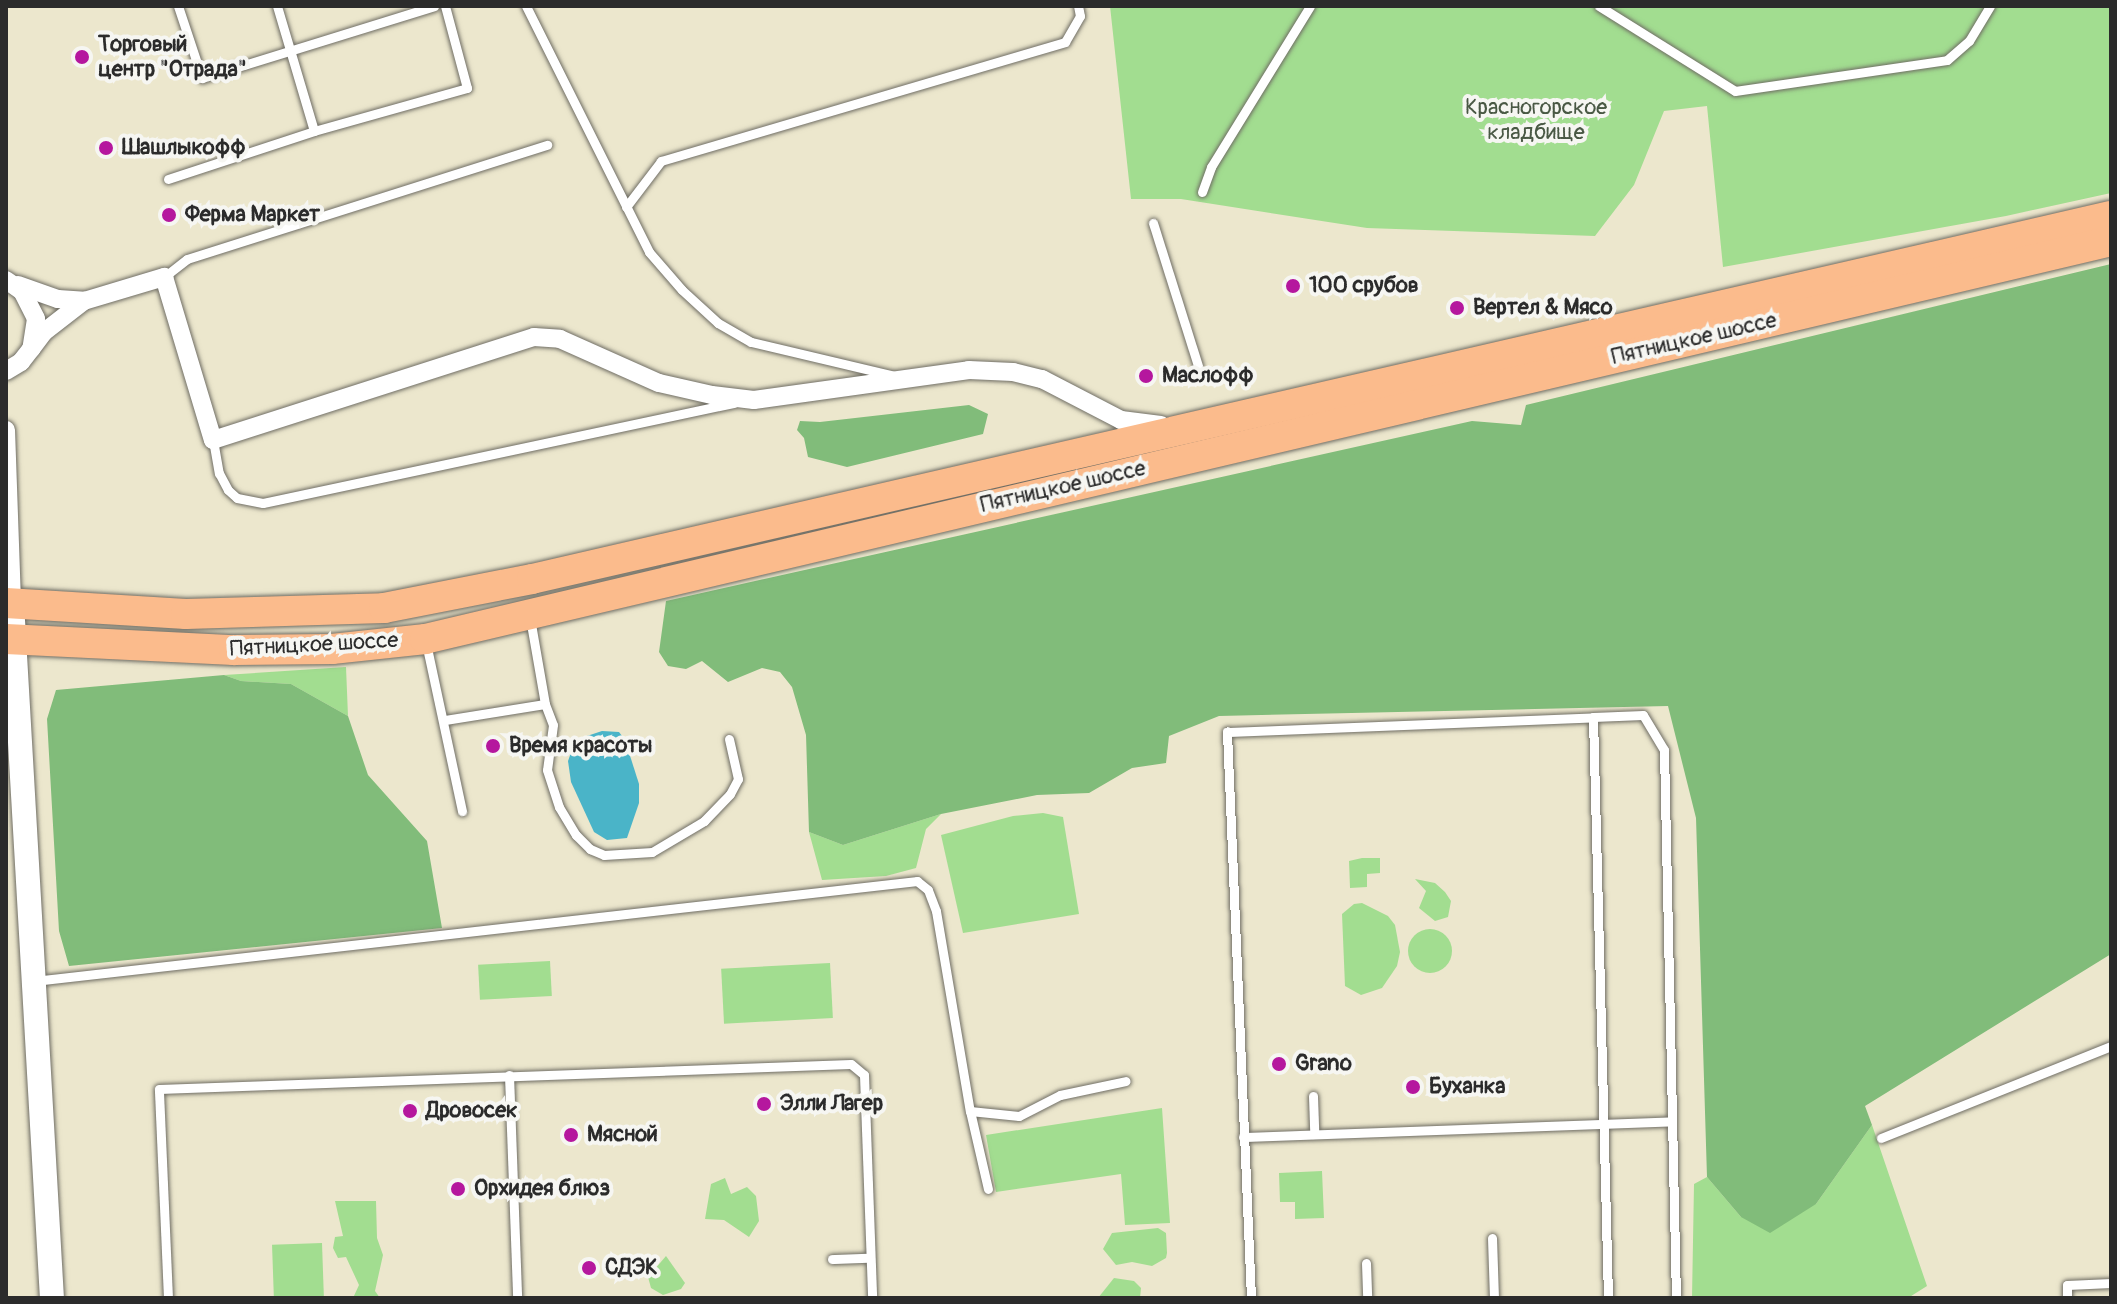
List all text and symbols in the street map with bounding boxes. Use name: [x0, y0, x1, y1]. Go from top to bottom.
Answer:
place label: Торговый центр "Отрада": [98, 31, 247, 82]
marker: Торговый центр "Отрада": [73, 48, 91, 66]
park label: Красногорское кладбище: [1465, 94, 1607, 146]
place label: Шашлыкофф: [122, 135, 246, 161]
marker: Шашлыкофф: [97, 139, 115, 157]
place label: Ферма Маркет: [185, 202, 320, 228]
marker: Ферма Маркет: [160, 206, 178, 224]
place label: 100 срубов: [1309, 273, 1419, 299]
marker: 100 срубов: [1284, 277, 1302, 295]
place label: Вертел & Мясо: [1473, 295, 1613, 321]
marker: Вертел & Мясо: [1448, 299, 1466, 317]
street label: Пятницкое шоссе: [1609, 307, 1779, 371]
place label: Маслофф: [1162, 363, 1254, 389]
marker: Маслофф: [1137, 367, 1155, 385]
street label: Пятницкое шоссе: [978, 455, 1148, 519]
street label: Пятницкое шоссе: [229, 627, 399, 663]
place label: Время красоты: [509, 733, 652, 759]
marker: Время красоты: [484, 737, 502, 755]
place label: Grano: [1295, 1051, 1352, 1077]
marker: Grano: [1270, 1055, 1288, 1073]
place label: Буханка: [1429, 1074, 1505, 1100]
marker: Буханка: [1404, 1078, 1422, 1096]
place label: Элли Лагер: [780, 1091, 883, 1117]
marker: Элли Лагер: [755, 1095, 773, 1113]
place label: Дровосек: [426, 1098, 517, 1124]
marker: Дровосек: [401, 1102, 419, 1120]
place label: Мясной: [587, 1122, 658, 1148]
marker: Мясной: [562, 1126, 580, 1144]
place label: Орхидея блюз: [474, 1176, 610, 1202]
marker: Орхидея блюз: [449, 1180, 467, 1198]
place label: СДЭК: [605, 1255, 658, 1281]
marker: СДЭК: [580, 1259, 598, 1277]

